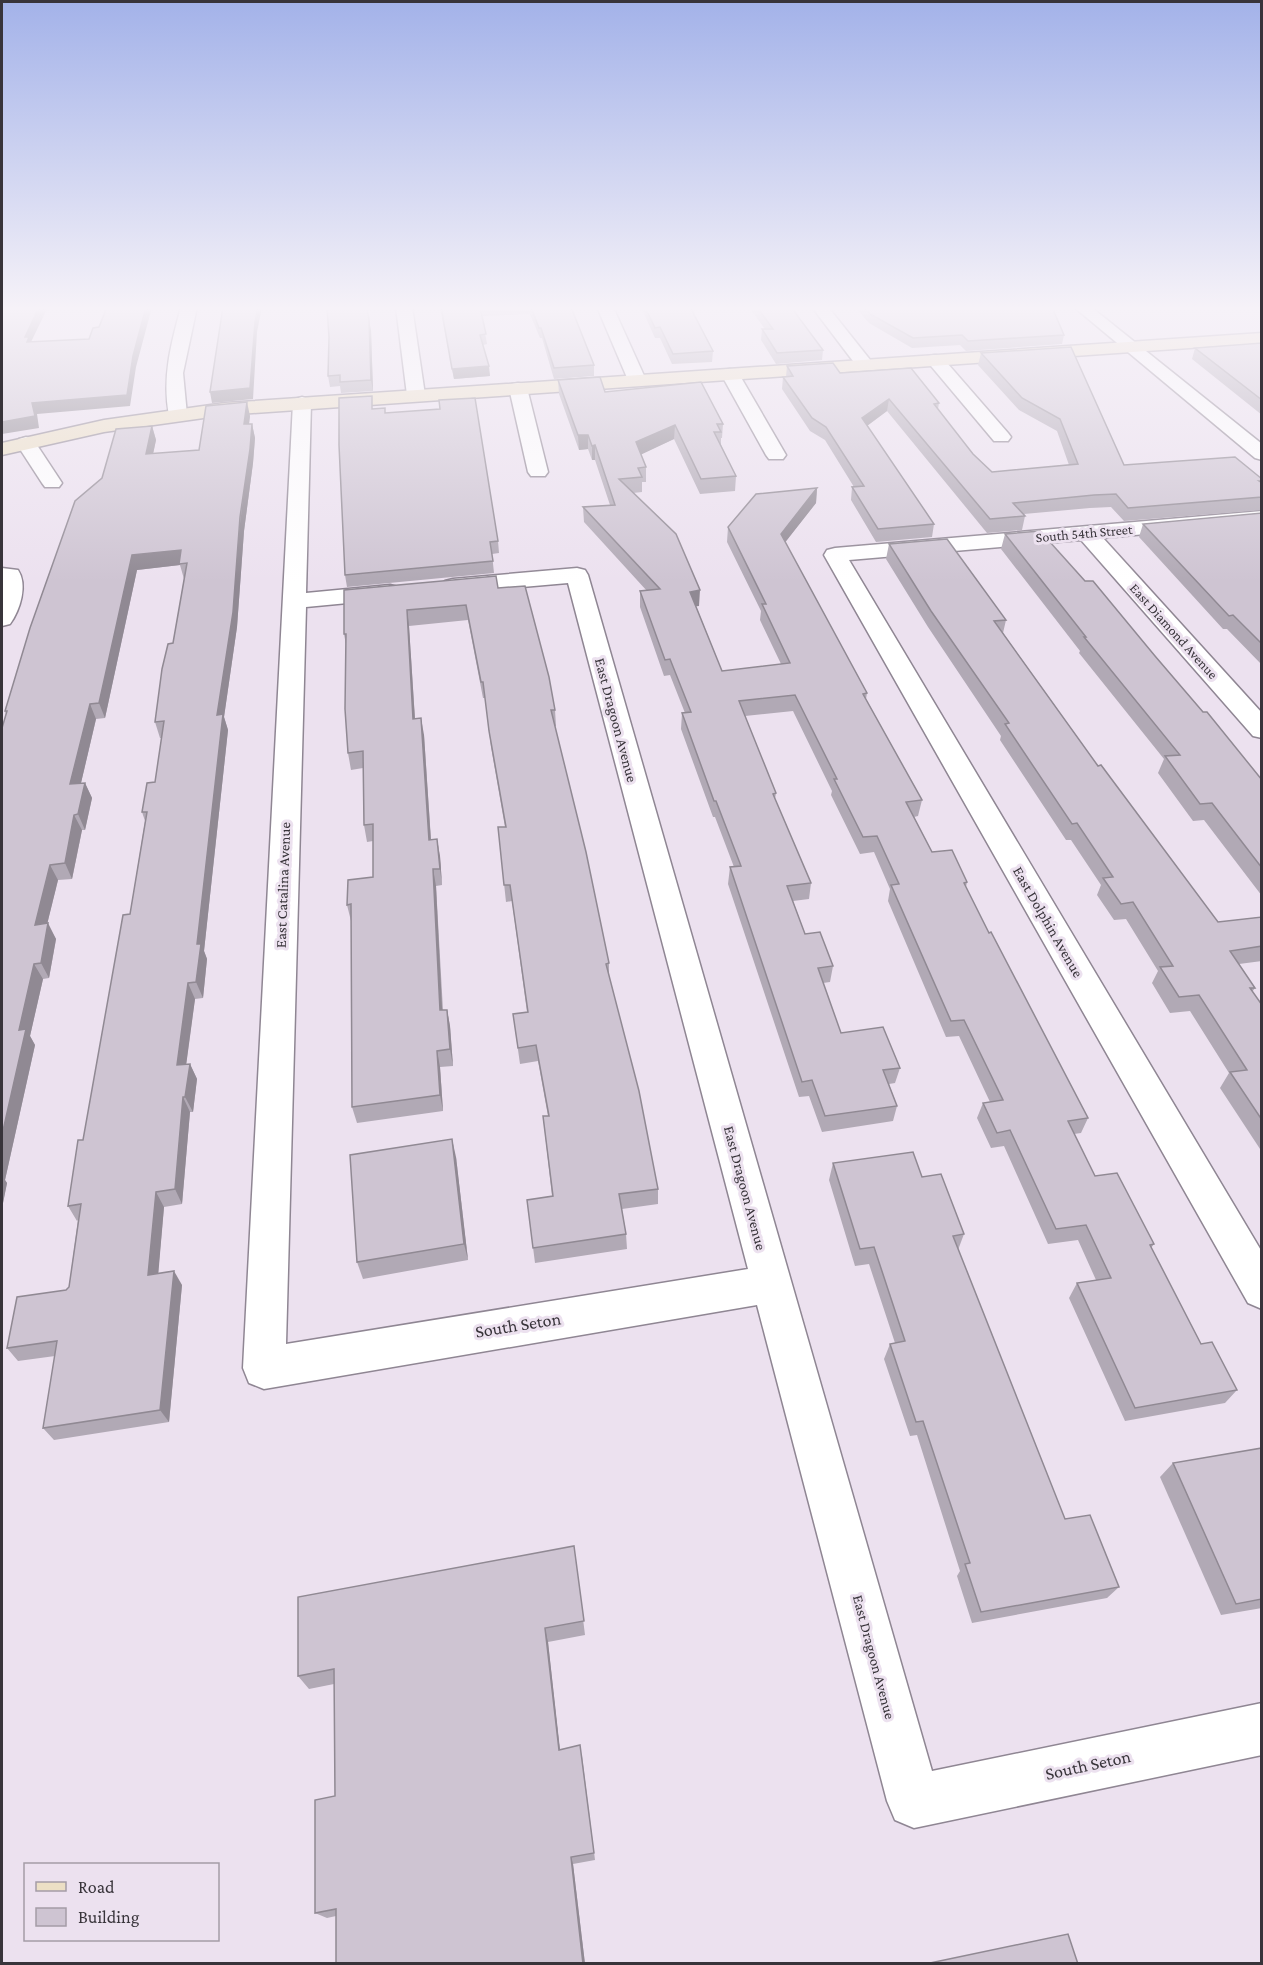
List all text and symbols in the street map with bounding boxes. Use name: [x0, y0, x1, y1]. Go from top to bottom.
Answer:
street label: South 54th Street: [1035, 521, 1133, 545]
street label: East Diamond Avenue: [1127, 580, 1221, 682]
street label: East Dragoon Avenue: [591, 656, 640, 784]
street label: East Catalina Avenue: [273, 821, 293, 948]
street label: East Dolphin Avenue: [1009, 864, 1086, 981]
street label: East Dragoon Avenue: [720, 1124, 769, 1252]
street label: South Seton: [474, 1308, 563, 1342]
street label: East Dragoon Avenue: [849, 1593, 898, 1721]
street label: South Seton: [1044, 1746, 1133, 1784]
legend: [24, 1863, 219, 1941]
text: Road: [78, 1877, 115, 1897]
text: Building: [78, 1907, 140, 1927]

